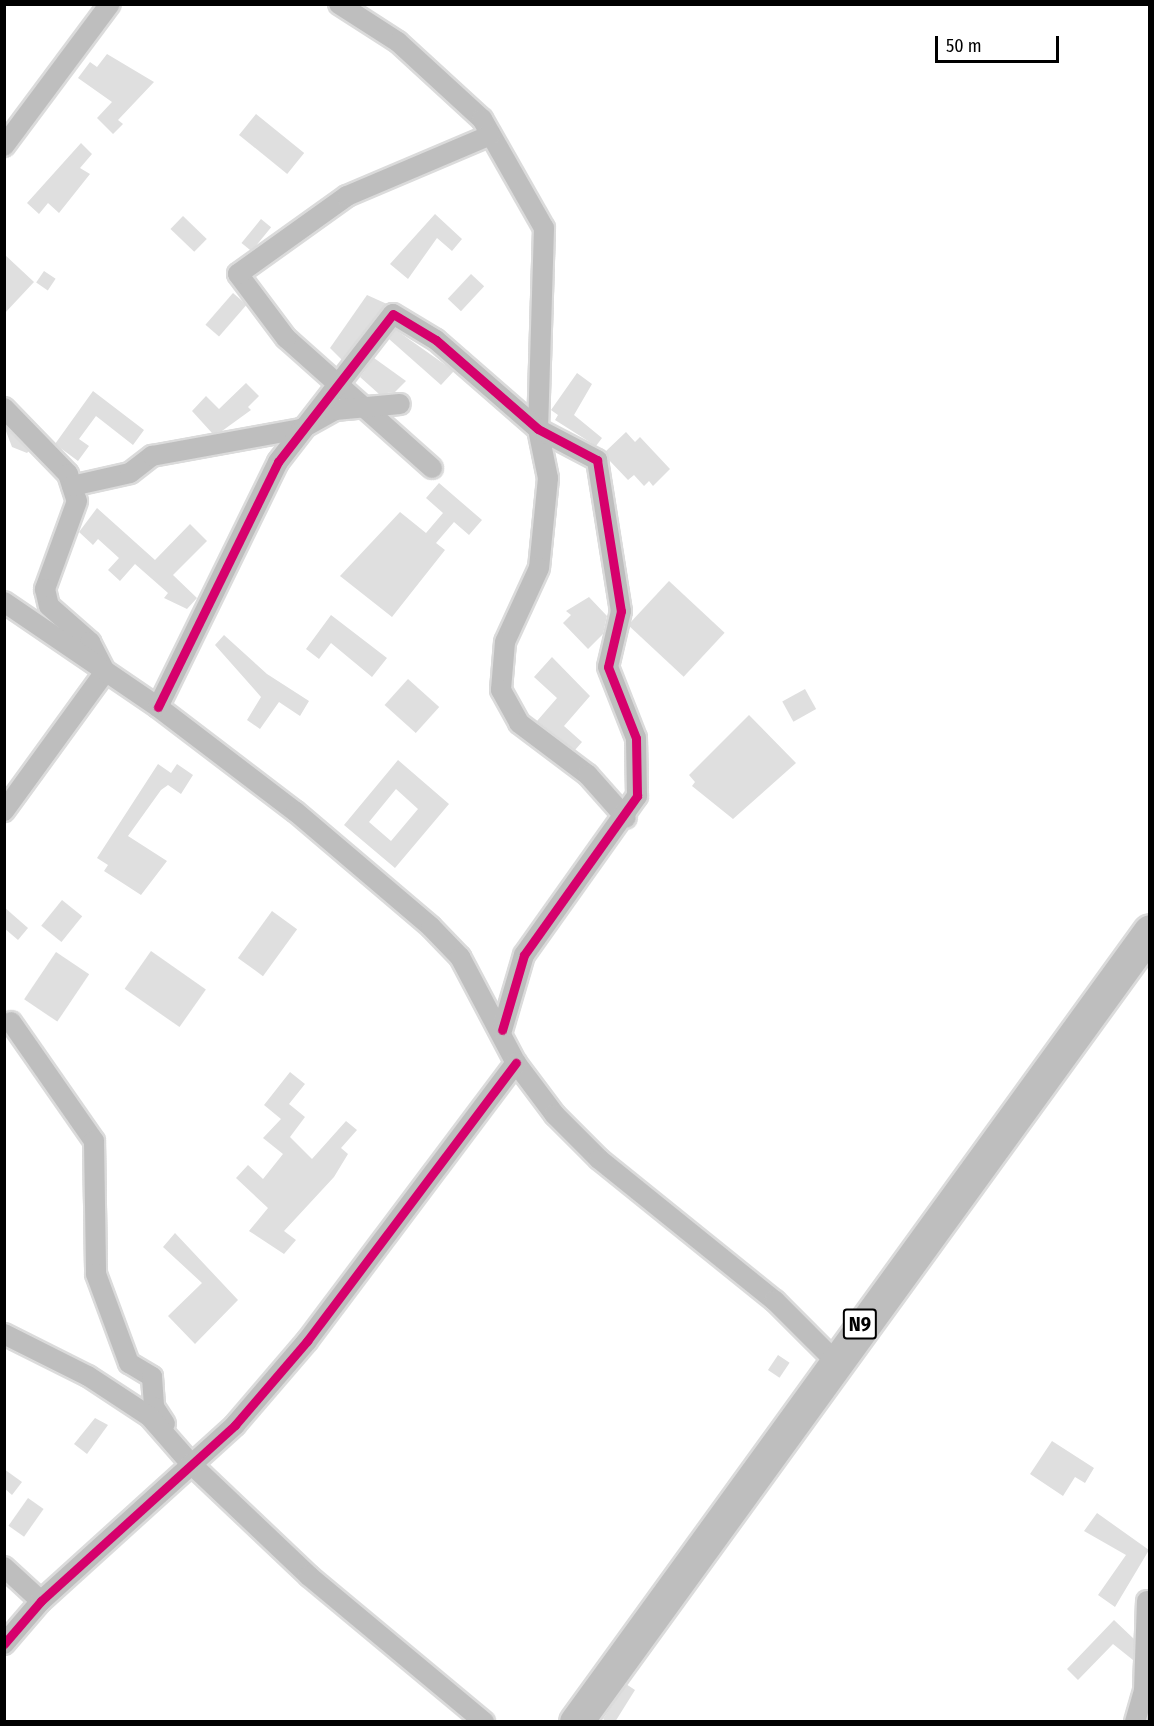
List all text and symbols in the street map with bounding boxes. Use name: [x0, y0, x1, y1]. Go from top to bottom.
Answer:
scale bar: [938, 24, 1062, 62]
text: 50 m: [946, 35, 982, 57]
road number: N9: [842, 1307, 878, 1341]

